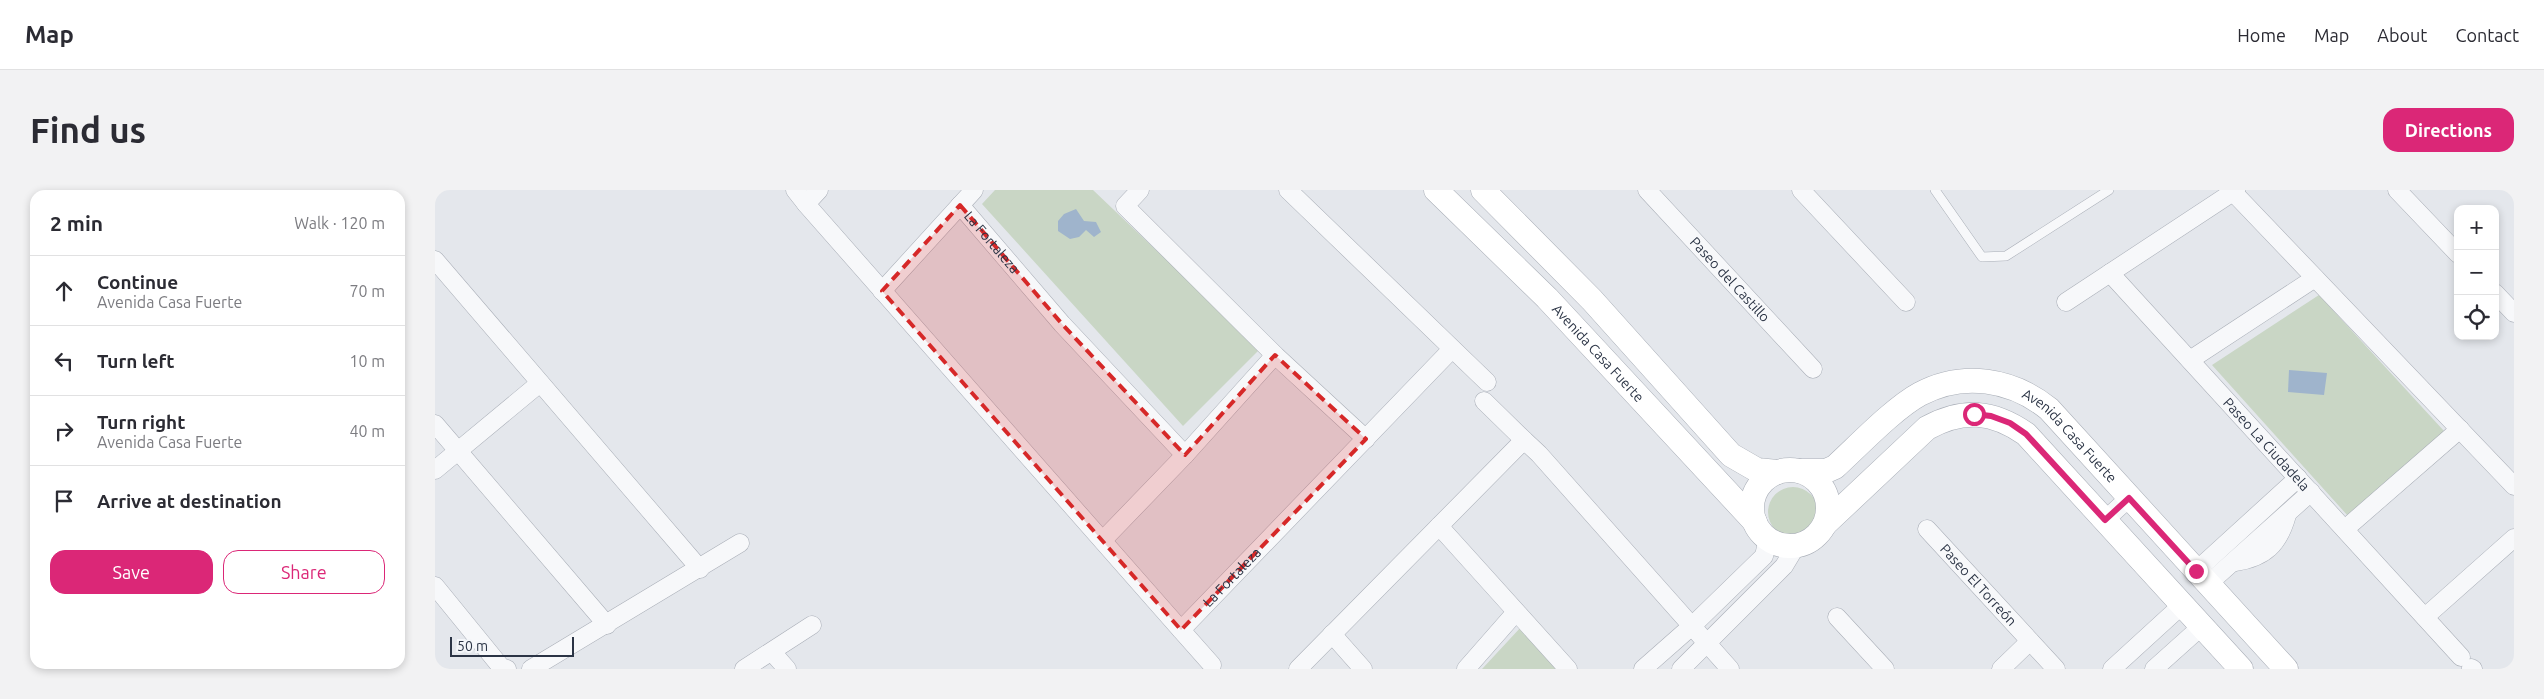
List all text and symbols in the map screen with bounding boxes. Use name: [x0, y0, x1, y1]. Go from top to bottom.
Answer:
text: Map: [25, 21, 74, 48]
text: Home: [2237, 25, 2286, 45]
text: Map: [2314, 25, 2349, 45]
text: About: [2377, 25, 2427, 45]
text: Contact: [2455, 25, 2519, 45]
button: Directions: [2383, 108, 2514, 152]
text: Find us: [30, 110, 146, 150]
map controls: [2454, 205, 2499, 340]
button: +: [2454, 205, 2499, 250]
street label: La Fortaleza: [961, 208, 1023, 276]
text: 2 min: [50, 211, 103, 235]
text: Walk · 120 m: [294, 214, 385, 232]
street label: Paseo del Castillo: [1687, 234, 1773, 325]
button: −: [2454, 250, 2499, 295]
text: Continue: [97, 271, 178, 293]
icon: ahead: [50, 277, 78, 305]
text: 70 m: [349, 282, 385, 300]
text: Avenida Casa Fuerte: [97, 293, 242, 311]
button: locate: [2454, 295, 2499, 340]
street label: Avenida Casa Fuerte: [1549, 301, 1647, 405]
icon: left: [50, 347, 78, 375]
text: Turn left: [97, 350, 175, 372]
text: 10 m: [349, 352, 385, 370]
street label: Avenida Casa Fuerte: [2020, 385, 2120, 486]
street label: Paseo La Ciudadela: [2220, 394, 2313, 494]
route start: [1963, 403, 1986, 426]
text: Turn right: [97, 411, 185, 433]
icon: right: [50, 417, 78, 445]
text: 40 m: [349, 422, 385, 440]
text: Avenida Casa Fuerte: [97, 433, 242, 451]
icon: arrive: [50, 487, 78, 515]
text: Arrive at destination: [97, 490, 282, 512]
street label: Paseo El Torreón: [1937, 541, 2020, 629]
street label: La Fortaleza: [1200, 544, 1264, 610]
button: Save: [50, 550, 213, 594]
button: Share: [223, 550, 385, 594]
route end: [2185, 560, 2208, 583]
scale bar: [450, 634, 574, 657]
text: 50 m: [457, 638, 488, 654]

